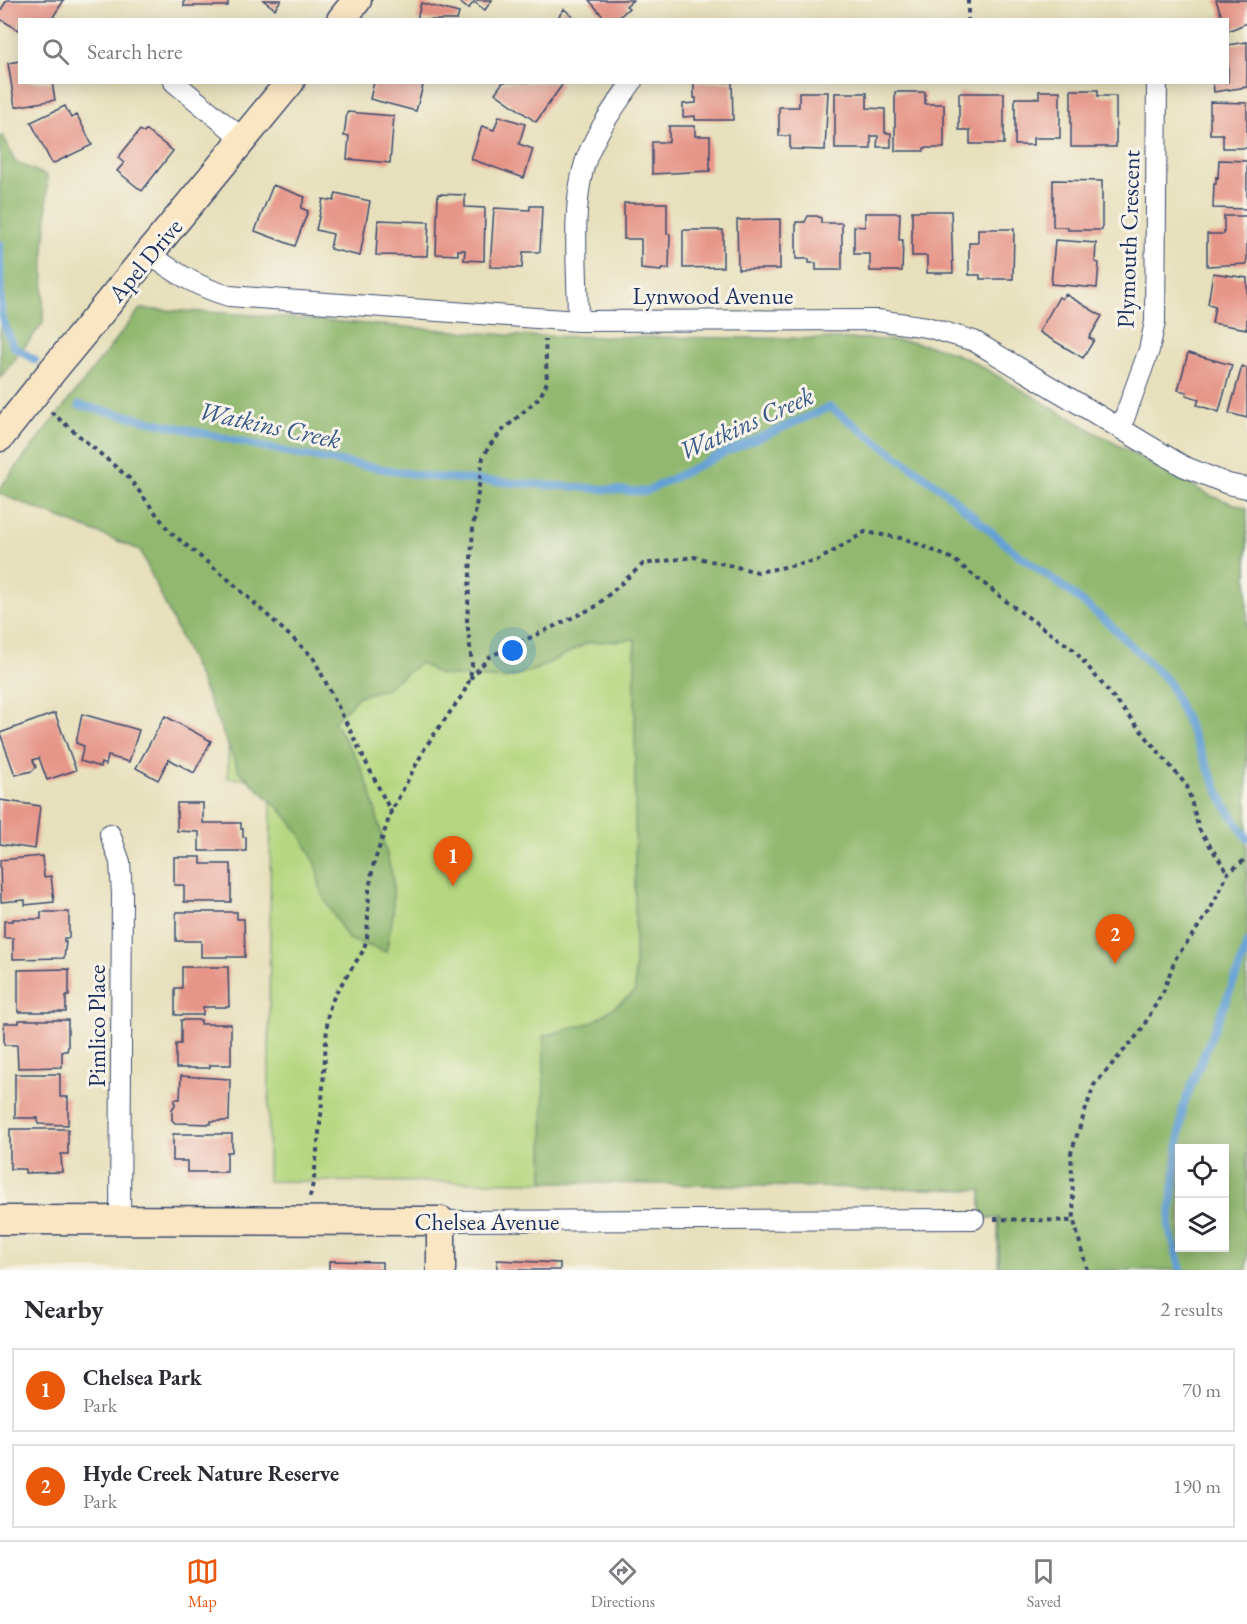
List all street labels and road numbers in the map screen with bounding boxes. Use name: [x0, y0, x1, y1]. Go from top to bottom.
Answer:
street label: Plymouth Crescent: [1109, 149, 1147, 329]
street label: Apel Drive: [100, 212, 189, 309]
street label: Lynwood Avenue: [633, 280, 793, 311]
street label: Pimlico Place: [81, 965, 112, 1087]
street label: Chelsea Avenue: [415, 1206, 559, 1237]

